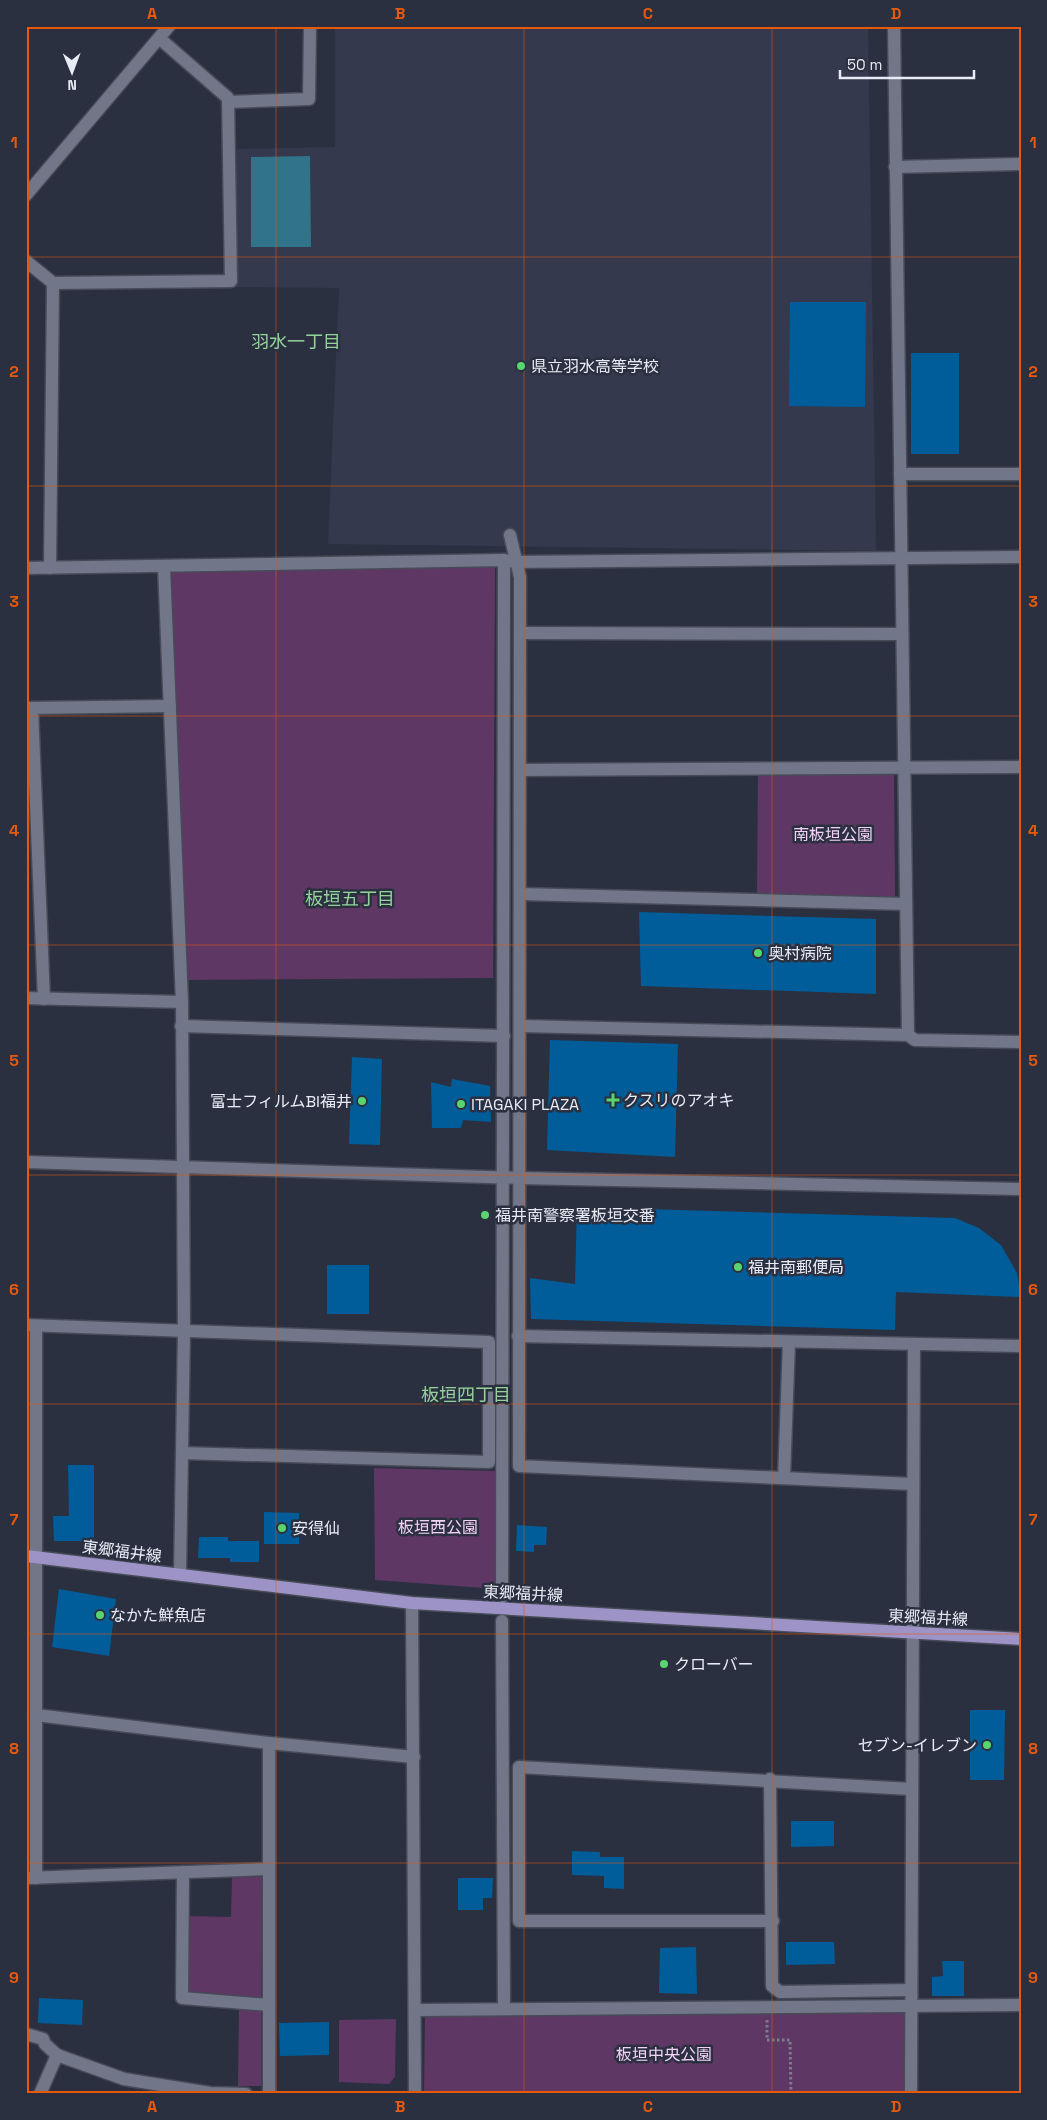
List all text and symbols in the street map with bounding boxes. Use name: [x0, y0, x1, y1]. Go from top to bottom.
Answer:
text: A: [147, 3, 157, 24]
text: B: [395, 3, 405, 24]
text: C: [643, 3, 653, 24]
text: D: [891, 3, 901, 24]
north arrow: [48, 48, 98, 98]
scale bar: [840, 48, 973, 80]
text: 50 m: [847, 55, 882, 74]
text: N: [67, 76, 77, 94]
text: 1: [10, 132, 18, 153]
text: 1: [1029, 132, 1037, 153]
district label: 羽水一丁目: [251, 330, 341, 353]
place label: 県立羽水高等学校: [531, 356, 659, 377]
marker: 県立羽水高等学校: [515, 360, 527, 372]
text: 2: [9, 361, 19, 382]
text: 2: [1028, 361, 1038, 382]
text: 3: [9, 591, 19, 612]
text: 3: [1028, 591, 1038, 612]
text: 4: [9, 820, 19, 841]
text: 4: [1028, 820, 1038, 841]
park label: 南板垣公園: [793, 824, 873, 845]
district label: 板垣五丁目: [305, 887, 395, 910]
place label: 奥村病院: [768, 943, 832, 964]
marker: 奥村病院: [752, 947, 764, 959]
text: 5: [9, 1050, 19, 1071]
text: 5: [1028, 1050, 1038, 1071]
place label: クスリのアオキ: [623, 1090, 735, 1111]
place label: 富士フィルムBI福井: [210, 1091, 352, 1112]
place label: ITAGAKI PLAZA: [471, 1094, 579, 1115]
marker: クスリのアオキ: [607, 1094, 619, 1106]
marker: 富士フィルムBI福井: [356, 1095, 368, 1107]
marker: ITAGAKI PLAZA: [455, 1098, 467, 1110]
place label: 福井南警察署板垣交番: [495, 1205, 655, 1226]
marker: 福井南警察署板垣交番: [479, 1209, 491, 1221]
place label: 福井南郵便局: [748, 1257, 844, 1278]
marker: 福井南郵便局: [732, 1261, 744, 1273]
text: 6: [9, 1279, 19, 1300]
text: 6: [1028, 1279, 1038, 1300]
district label: 板垣四丁目: [421, 1383, 511, 1406]
text: 7: [10, 1509, 19, 1530]
text: 7: [1029, 1509, 1038, 1530]
park label: 板垣西公園: [398, 1517, 478, 1538]
place label: 安得仙: [292, 1518, 340, 1539]
marker: 安得仙: [276, 1522, 288, 1534]
street label: 東郷福井線: [81, 1536, 163, 1567]
street label: 東郷福井線: [482, 1581, 563, 1606]
place label: なかた鮮魚店: [110, 1605, 206, 1626]
street label: 東郷福井線: [887, 1605, 968, 1630]
marker: なかた鮮魚店: [94, 1609, 106, 1621]
place label: クローバー: [674, 1654, 754, 1675]
marker: クローバー: [658, 1658, 670, 1670]
place label: セブン-イレブン: [858, 1735, 977, 1756]
text: 8: [9, 1738, 19, 1759]
text: 8: [1028, 1738, 1038, 1759]
marker: セブン-イレブン: [981, 1739, 993, 1751]
text: 9: [9, 1967, 19, 1988]
text: 9: [1028, 1967, 1038, 1988]
park label: 板垣中央公園: [616, 2044, 712, 2065]
text: A: [147, 2096, 157, 2117]
text: B: [395, 2096, 405, 2117]
text: C: [643, 2096, 653, 2117]
text: D: [891, 2096, 901, 2117]

